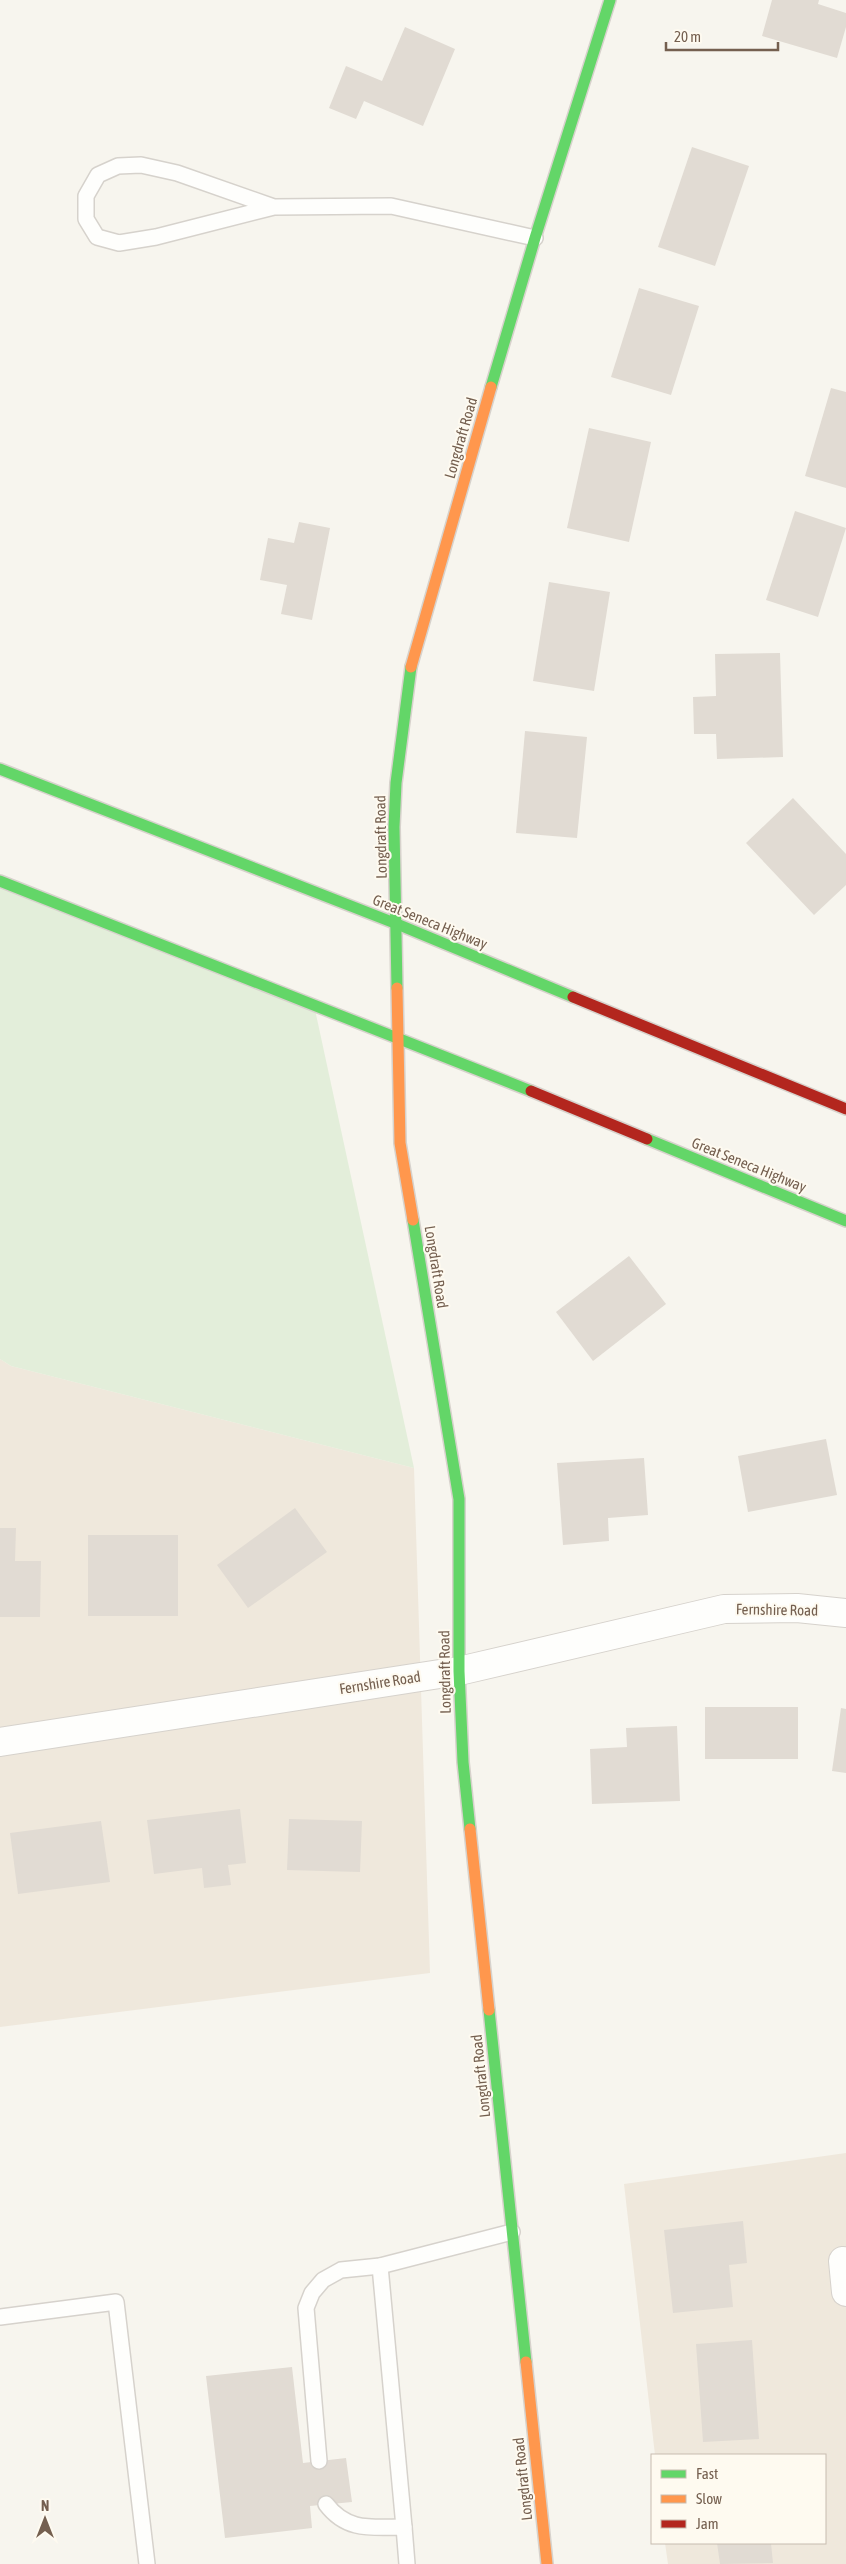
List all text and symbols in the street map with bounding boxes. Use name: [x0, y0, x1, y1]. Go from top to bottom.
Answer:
scale bar: [666, 20, 778, 52]
text: 20 m: [674, 28, 701, 45]
street label: Longdraft Road: [441, 395, 480, 480]
street label: Longdraft Road: [371, 795, 390, 879]
street label: Great Seneca Highway: [370, 891, 490, 952]
street label: Great Seneca Highway: [689, 1134, 809, 1195]
street label: Longdraft Road: [422, 1224, 451, 1310]
street label: Fernshire Road: [736, 1600, 818, 1619]
street label: Longdraft Road: [435, 1630, 454, 1714]
street label: Fernshire Road: [338, 1668, 422, 1697]
street label: Longdraft Road: [468, 2034, 493, 2119]
street label: Longdraft Road: [510, 2437, 535, 2522]
legend: [651, 2454, 826, 2544]
text: Fast: [696, 2465, 718, 2482]
text: Slow: [696, 2490, 722, 2507]
north arrow: [20, 2494, 70, 2544]
text: N: [41, 2498, 49, 2514]
text: Jam: [696, 2515, 719, 2532]

